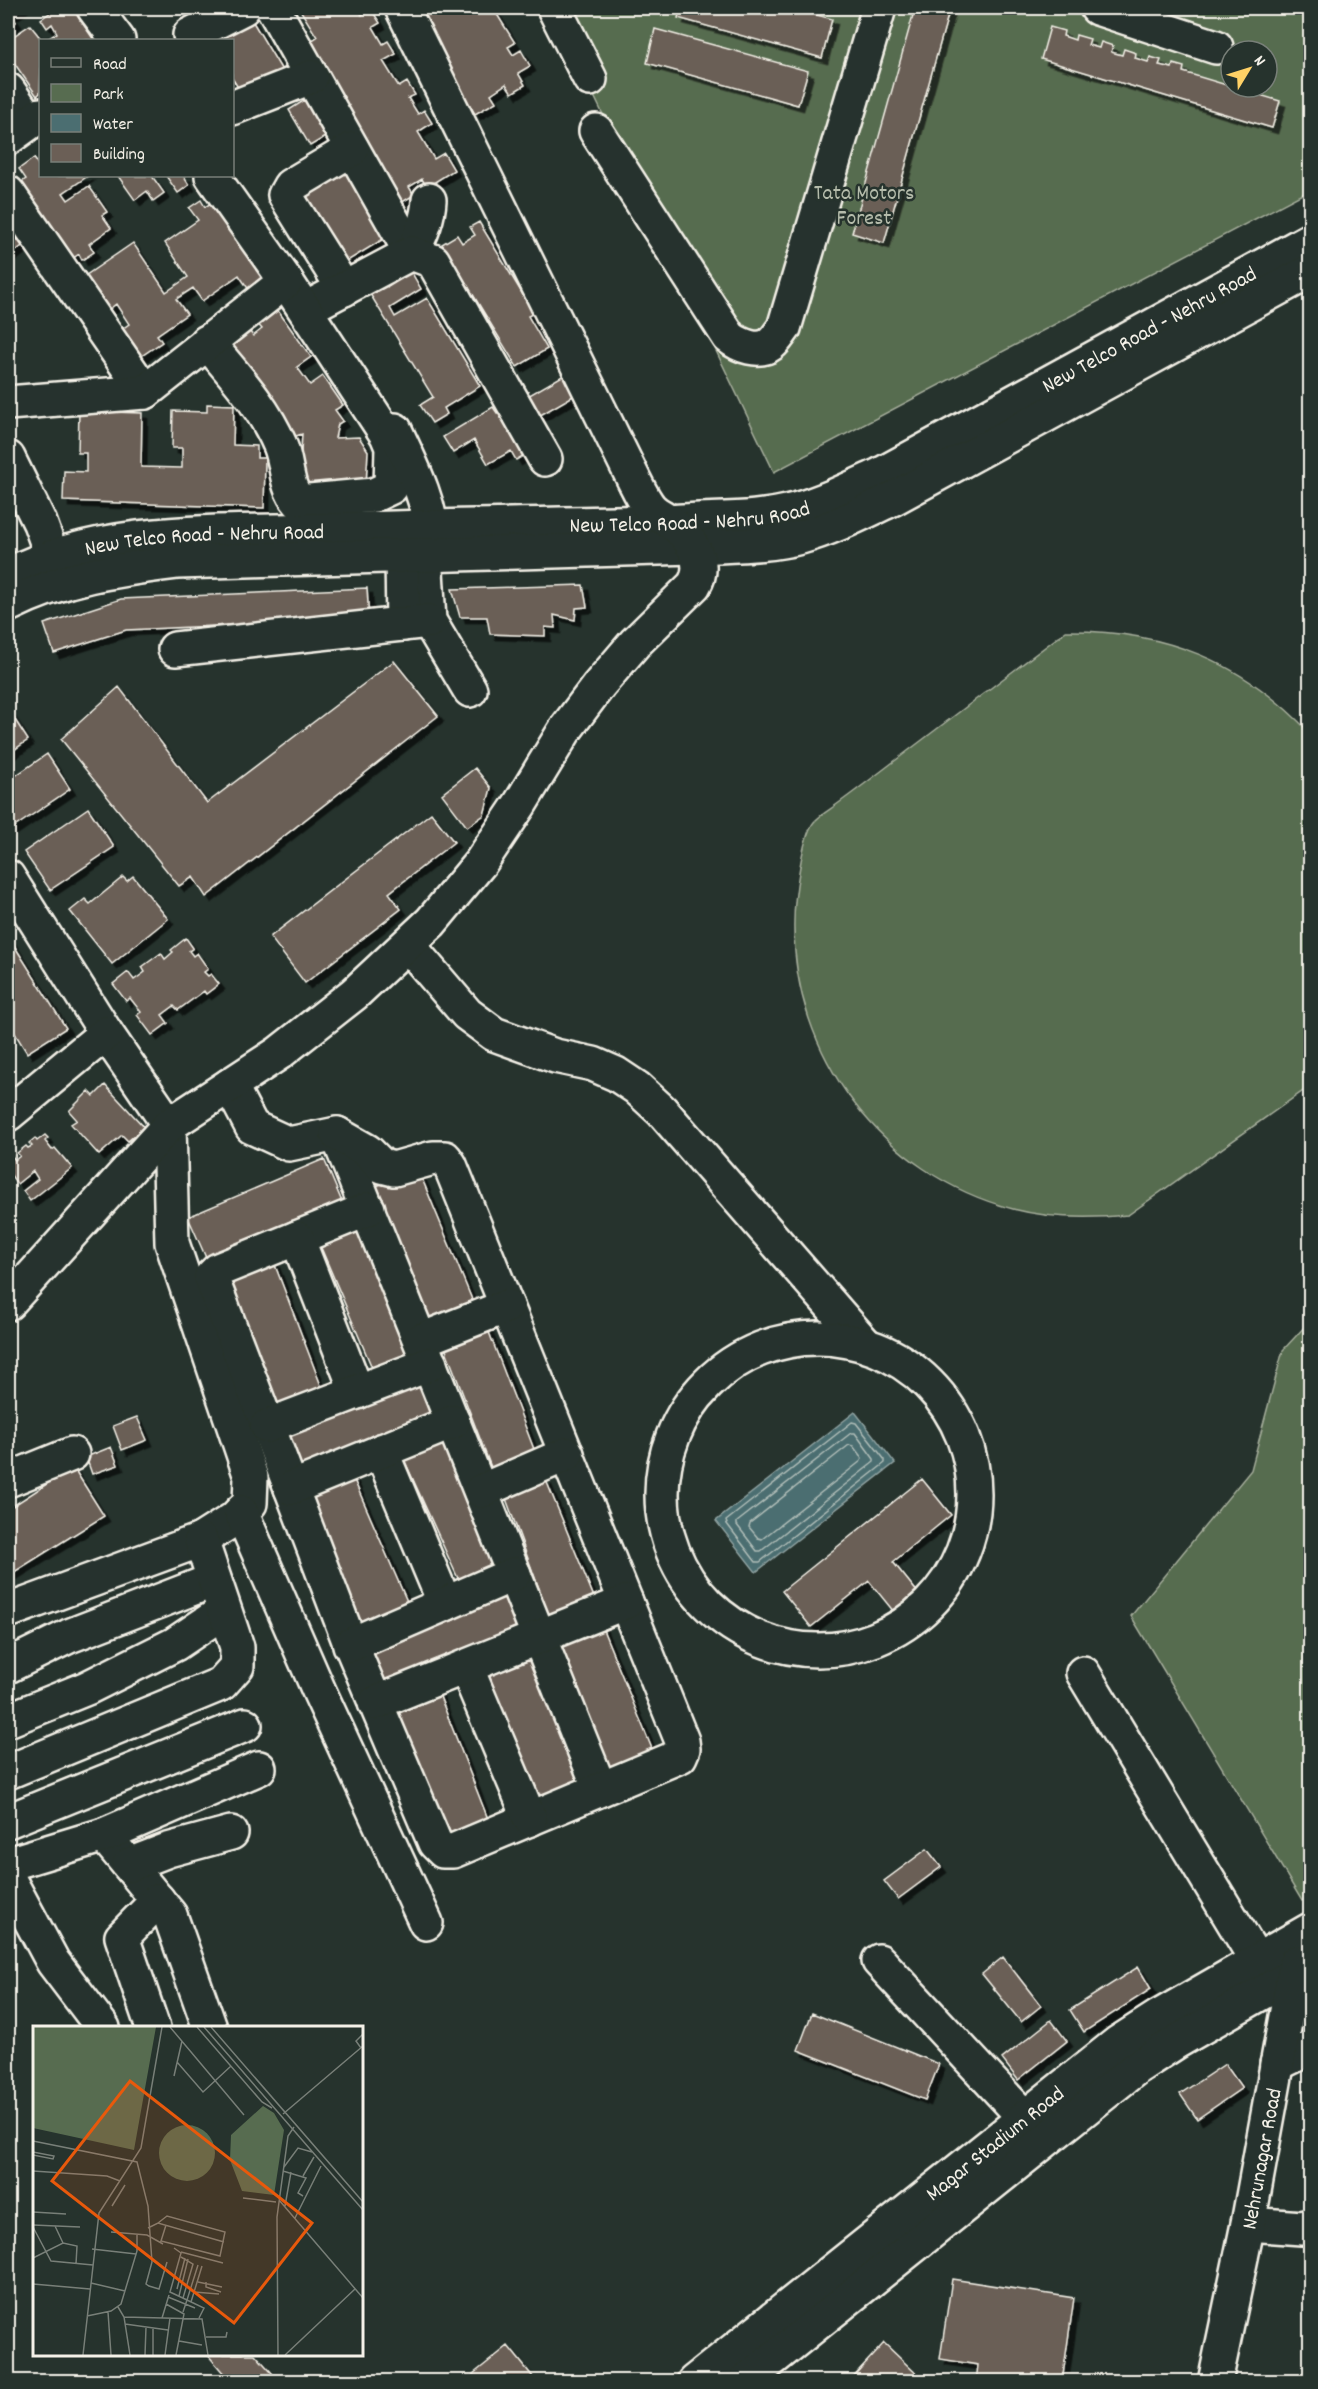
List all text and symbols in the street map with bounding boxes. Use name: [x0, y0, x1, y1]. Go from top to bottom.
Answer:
legend: [39, 39, 234, 177]
north arrow: [1219, 39, 1279, 99]
text: N: [1247, 51, 1270, 72]
text: Road: [93, 53, 127, 78]
text: Park: [93, 83, 124, 108]
text: Water: [93, 113, 133, 138]
text: Building: [93, 143, 145, 168]
park label: Tata Motors Forest: [814, 179, 914, 235]
street label: New Telco Road - Nehru Road: [1037, 260, 1263, 403]
street label: New Telco Road - Nehru Road: [569, 494, 814, 543]
street label: New Telco Road - Nehru Road: [82, 518, 325, 566]
inset map: [33, 2026, 363, 2356]
street label: Magar Stadium Road: [920, 2080, 1072, 2210]
street label: Nehrunagar Road: [1235, 2086, 1292, 2232]

